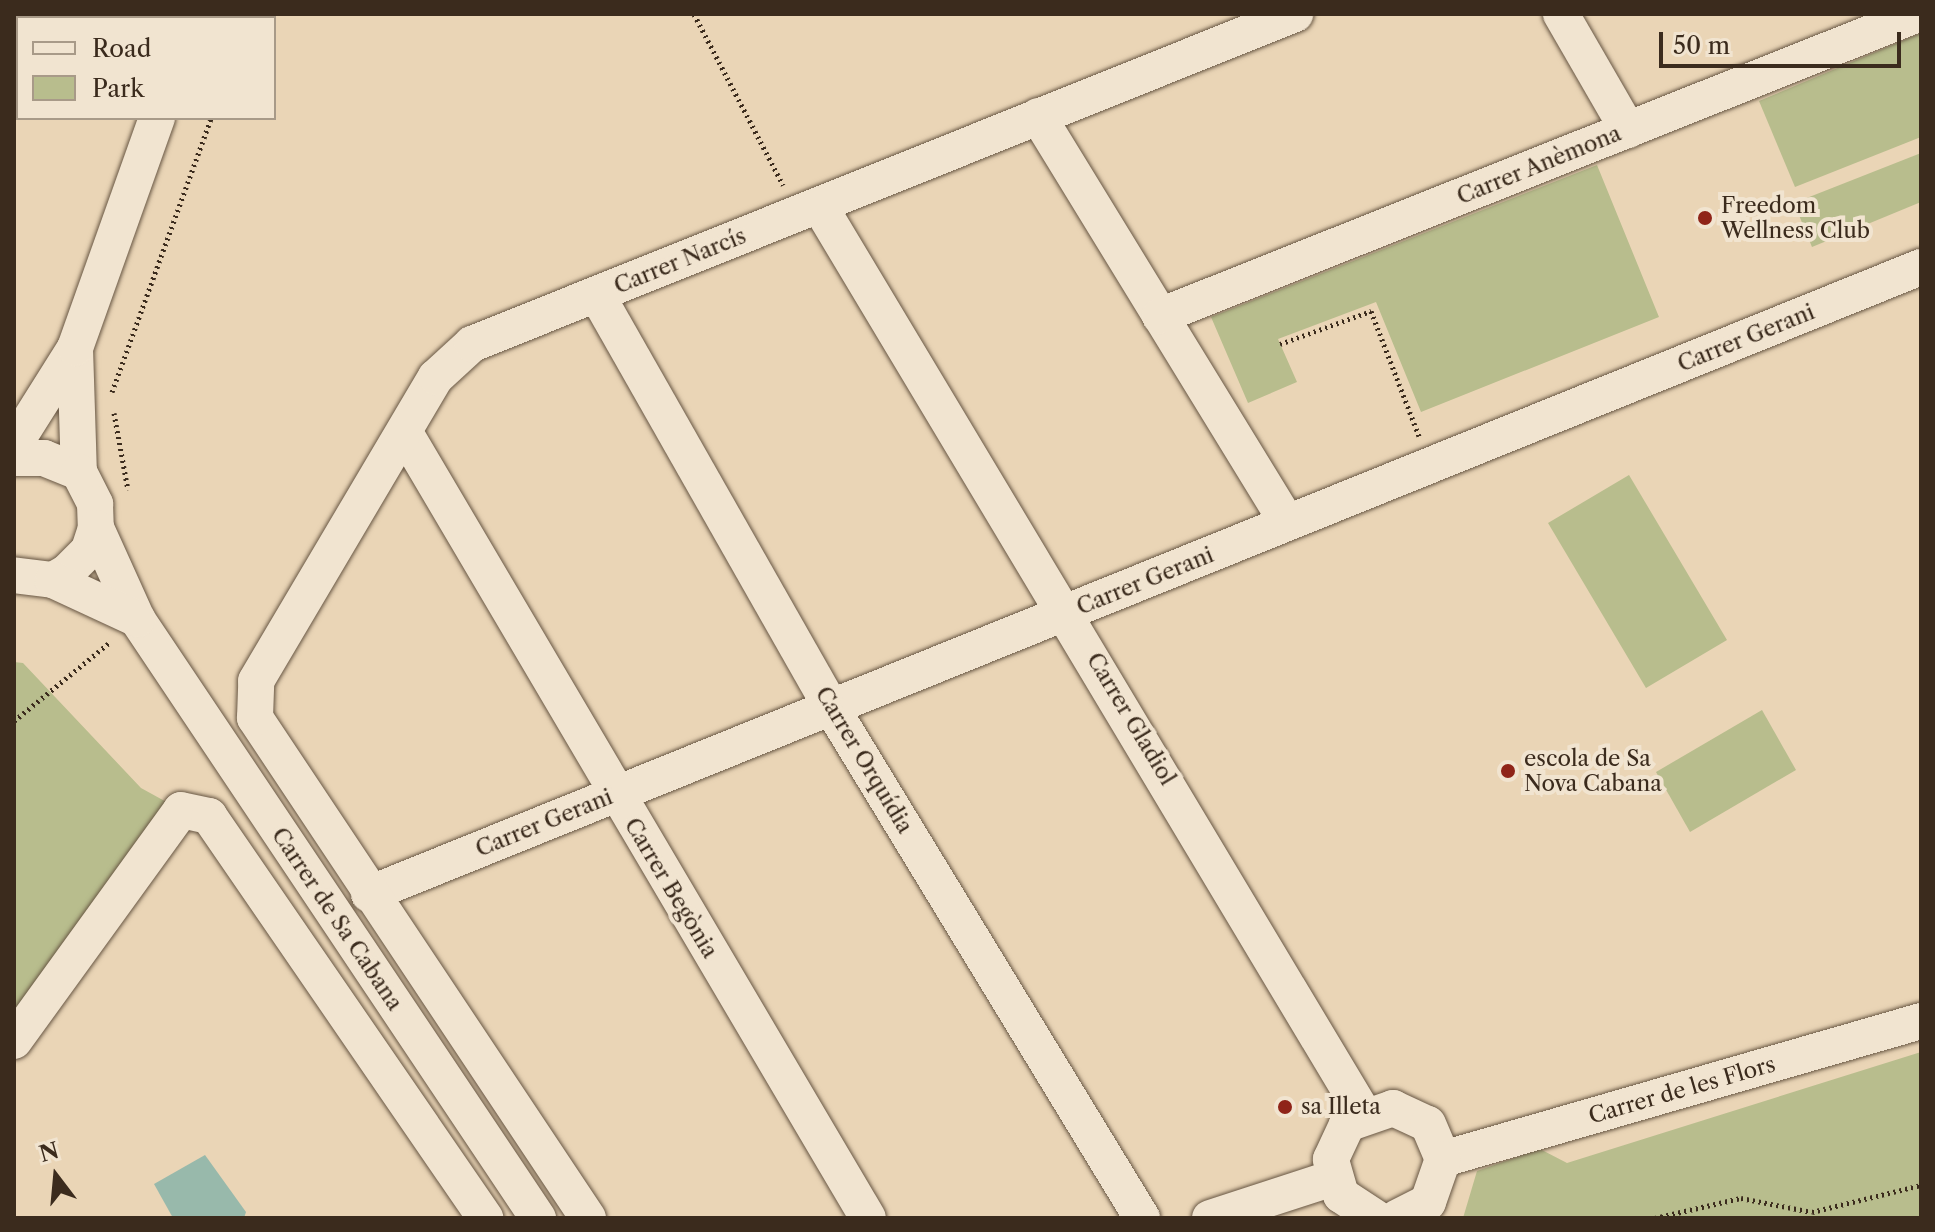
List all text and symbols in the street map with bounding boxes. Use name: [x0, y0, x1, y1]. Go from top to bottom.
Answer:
legend: [16, 16, 276, 120]
scale bar: [1663, 16, 1905, 66]
text: 50 m: [1673, 31, 1730, 60]
text: Road: [92, 34, 151, 63]
text: Park: [92, 74, 144, 103]
street label: Carrer Anèmona: [1452, 120, 1626, 210]
place label: Freedom Wellness Club: [1721, 192, 1870, 244]
marker: Freedom Wellness Club: [1696, 209, 1714, 227]
street label: Carrer Narcís: [610, 222, 750, 300]
street label: Carrer Gerani: [1674, 299, 1818, 377]
street label: Carrer Gerani: [1073, 542, 1217, 620]
street label: Carrer Gladiol: [1081, 648, 1181, 790]
street label: Carrer Orquídia: [810, 682, 918, 838]
place label: escola de Sa Nova Cabana: [1524, 745, 1662, 796]
marker: escola de Sa Nova Cabana: [1499, 762, 1517, 780]
street label: Carrer Gerani: [472, 784, 616, 862]
street label: Carrer Begònia: [619, 813, 723, 963]
street label: Carrer de Sa Cabana: [266, 822, 408, 1016]
street label: Carrer de les Flors: [1585, 1051, 1779, 1129]
place label: sa Illeta: [1301, 1094, 1381, 1120]
marker: sa Illeta: [1276, 1098, 1294, 1116]
north arrow: [16, 1136, 96, 1216]
text: N: [36, 1137, 62, 1168]

